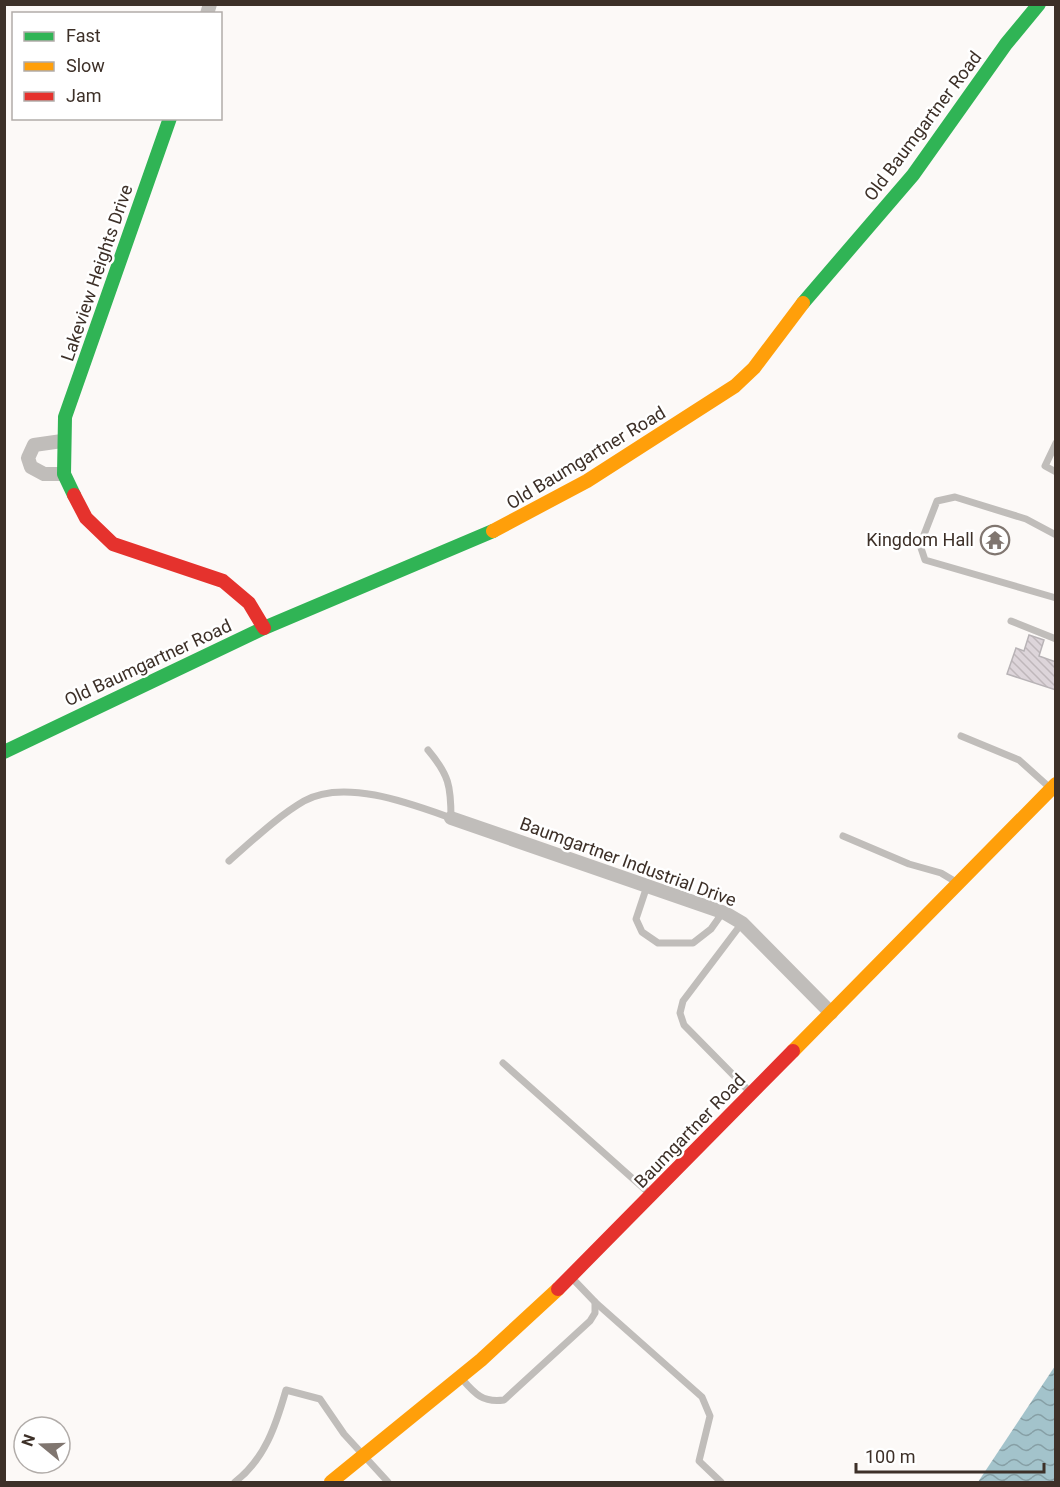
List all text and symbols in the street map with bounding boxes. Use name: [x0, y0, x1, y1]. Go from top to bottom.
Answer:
legend: [12, 12, 222, 120]
text: Fast: [66, 25, 101, 46]
street label: Old Baumgartner Road: [860, 47, 986, 205]
text: Slow: [66, 55, 105, 76]
text: Jam: [66, 85, 102, 106]
street label: Lakeview Heights Drive: [56, 182, 137, 364]
street label: Old Baumgartner Road: [502, 402, 669, 513]
temple icon: Kingdom Hall: [979, 524, 1011, 556]
place label: Kingdom Hall: [866, 529, 974, 550]
street label: Old Baumgartner Road: [61, 615, 235, 710]
street label: Baumgartner Industrial Drive: [517, 813, 739, 911]
street label: Baumgartner Road: [630, 1069, 749, 1192]
north arrow: [12, 1415, 72, 1475]
text: N: [17, 1432, 39, 1449]
scale bar: [856, 1436, 1044, 1474]
text: 100 m: [865, 1446, 916, 1467]

